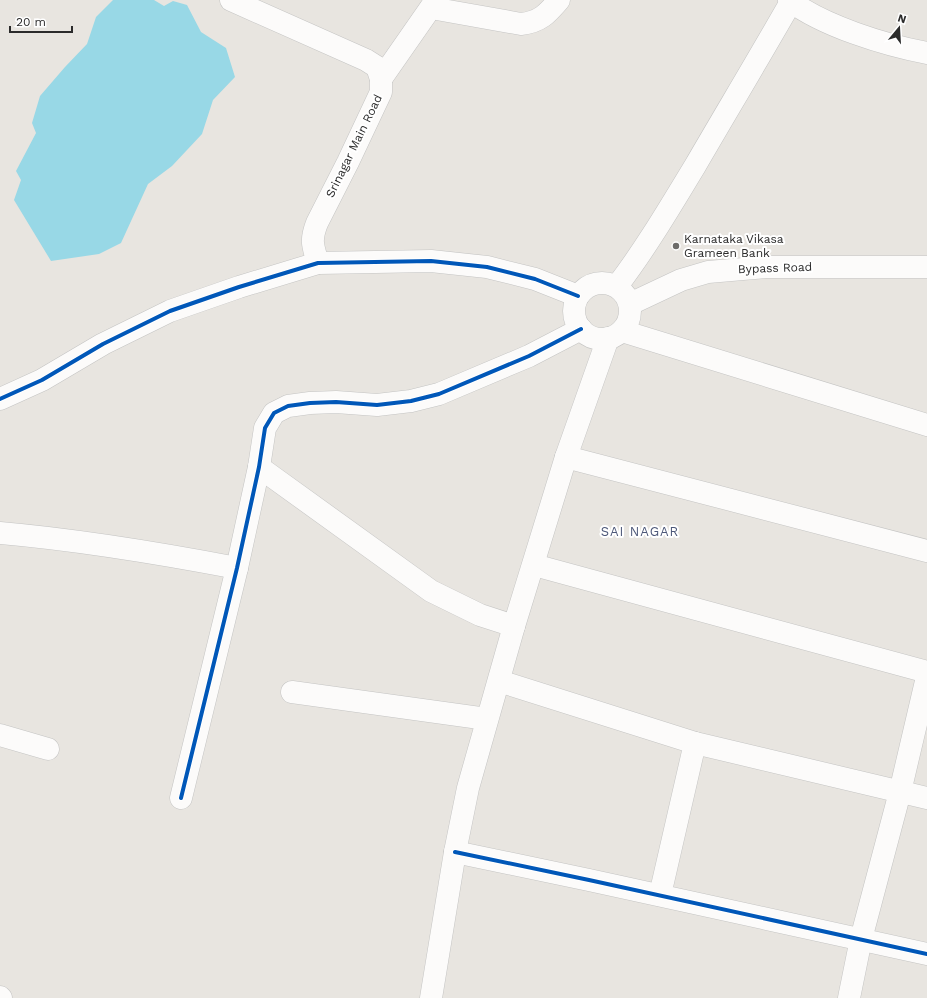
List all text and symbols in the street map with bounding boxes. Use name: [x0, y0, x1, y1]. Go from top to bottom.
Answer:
scale bar: [10, 8, 72, 34]
north arrow: [879, 8, 919, 48]
text: N: [896, 12, 908, 26]
text: 20 m: [16, 15, 46, 29]
street label: Srinagar Main Road: [323, 92, 385, 200]
place label: Karnataka Vikasa Grameen Bank: [684, 232, 784, 260]
marker: Karnataka Vikasa Grameen Bank: [671, 241, 681, 251]
street label: Bypass Road: [738, 260, 812, 276]
district label: SAI NAGAR: [601, 524, 679, 539]

